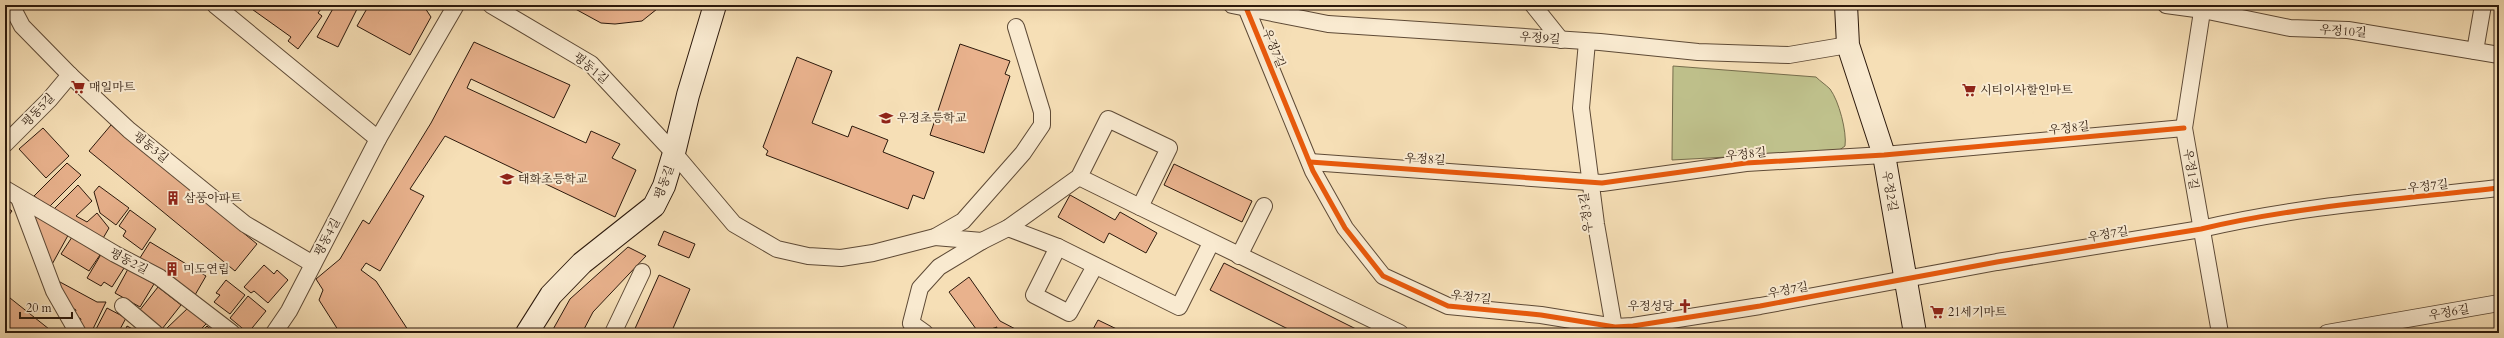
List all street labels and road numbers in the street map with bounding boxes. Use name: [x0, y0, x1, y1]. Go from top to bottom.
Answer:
street label: 우정10길: [2319, 21, 2367, 41]
street label: 우정7길: [1259, 26, 1289, 70]
street label: 우정9길: [1519, 29, 1561, 47]
street label: 평동1길: [570, 49, 612, 87]
street label: 평동5길: [18, 90, 58, 130]
street label: 우정8길: [2048, 118, 2090, 138]
street label: 평동3길: [130, 128, 172, 166]
street label: 우정8길: [1725, 144, 1767, 164]
street label: 우정1길: [2180, 148, 2202, 190]
street label: 우정8길: [1404, 150, 1446, 168]
street label: 평동길: [650, 163, 678, 201]
street label: 우정2길: [1879, 169, 1901, 213]
street label: 우정7길: [2407, 176, 2449, 196]
street label: 우정3길: [1576, 192, 1596, 234]
street label: 평동4길: [310, 215, 344, 259]
street label: 우정7길: [2087, 223, 2129, 245]
street label: 평동2길: [107, 244, 151, 278]
street label: 우정7길: [1766, 278, 1810, 302]
street label: 우정7길: [1450, 287, 1492, 307]
street label: 우정6길: [2427, 301, 2471, 323]

